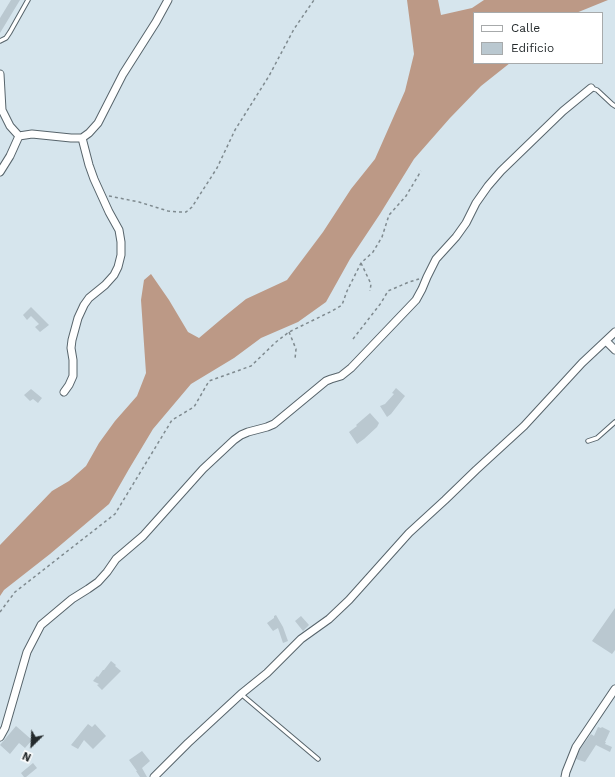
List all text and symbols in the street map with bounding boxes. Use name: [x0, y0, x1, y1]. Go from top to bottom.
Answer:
legend: [473, 12, 603, 64]
text: Calle: [511, 21, 540, 35]
text: Edificio: [511, 41, 554, 55]
north arrow: [12, 725, 52, 765]
text: N: [21, 749, 33, 764]

